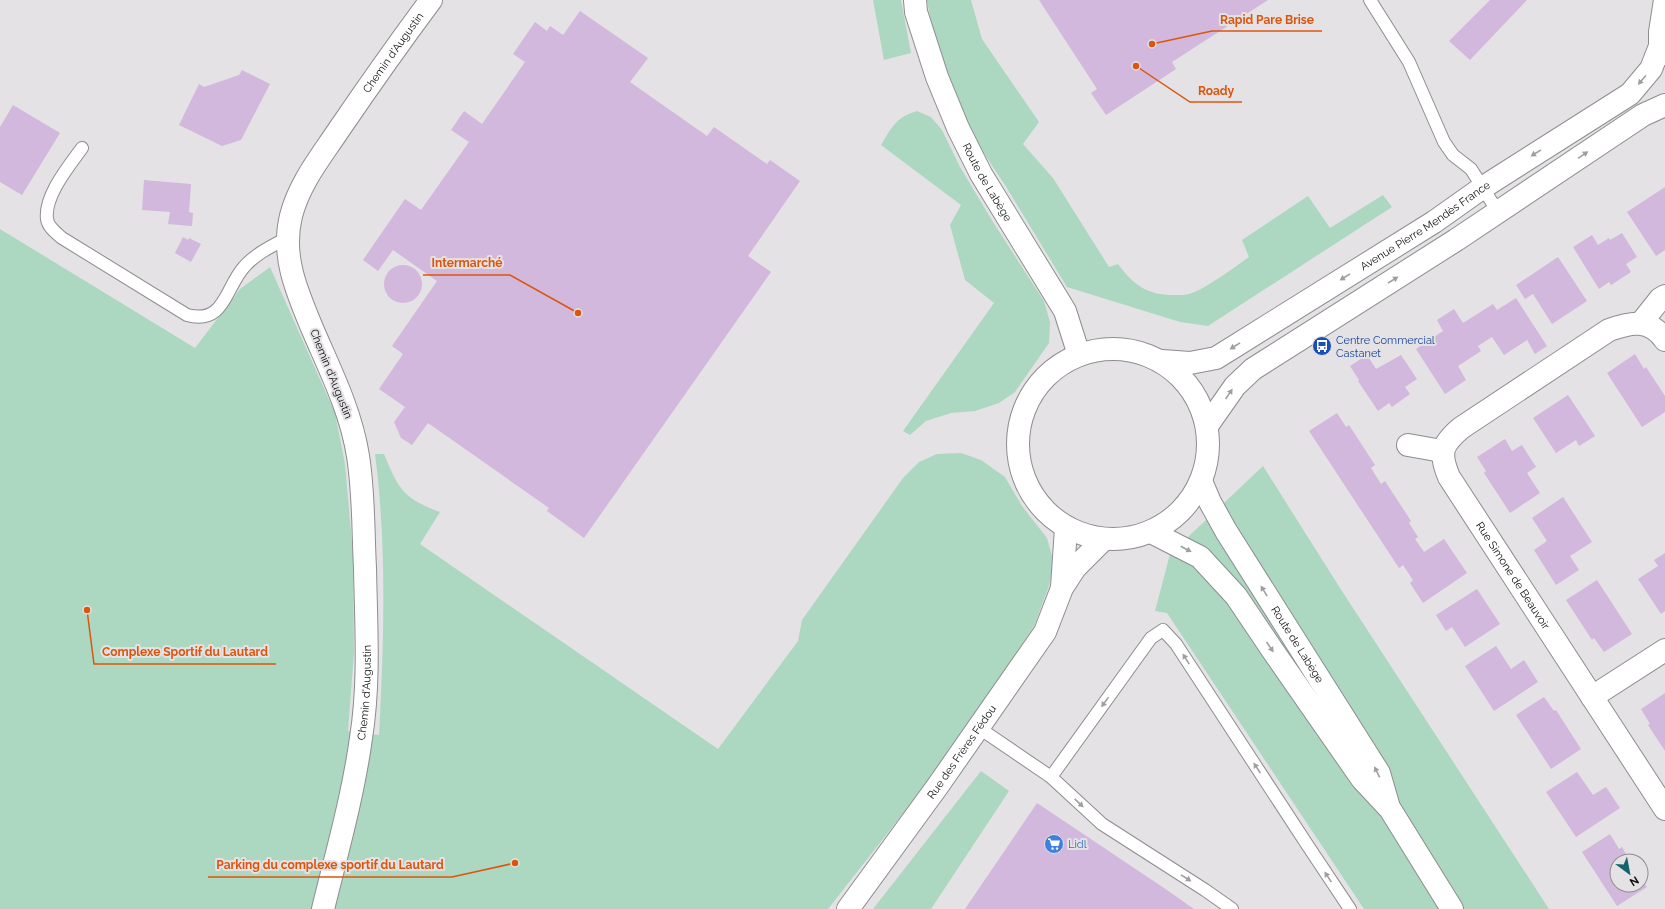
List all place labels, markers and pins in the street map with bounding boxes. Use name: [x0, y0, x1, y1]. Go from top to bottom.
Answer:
callout: Rapid Pare Brise: [1212, 7, 1322, 31]
callout: Roady: [1190, 78, 1242, 102]
callout: Intermarché: [423, 251, 510, 275]
place label: Centre Commercial Castanet: [1336, 334, 1435, 360]
bus stop icon: Centre Commercial Castanet: [1311, 335, 1333, 357]
callout: Complexe Sportif du Lautard: [94, 640, 276, 664]
supermarket icon: Lidl: [1043, 833, 1065, 855]
place label: Lidl: [1068, 838, 1087, 851]
callout: Parking du complexe sportif du Lautard: [208, 853, 452, 877]

